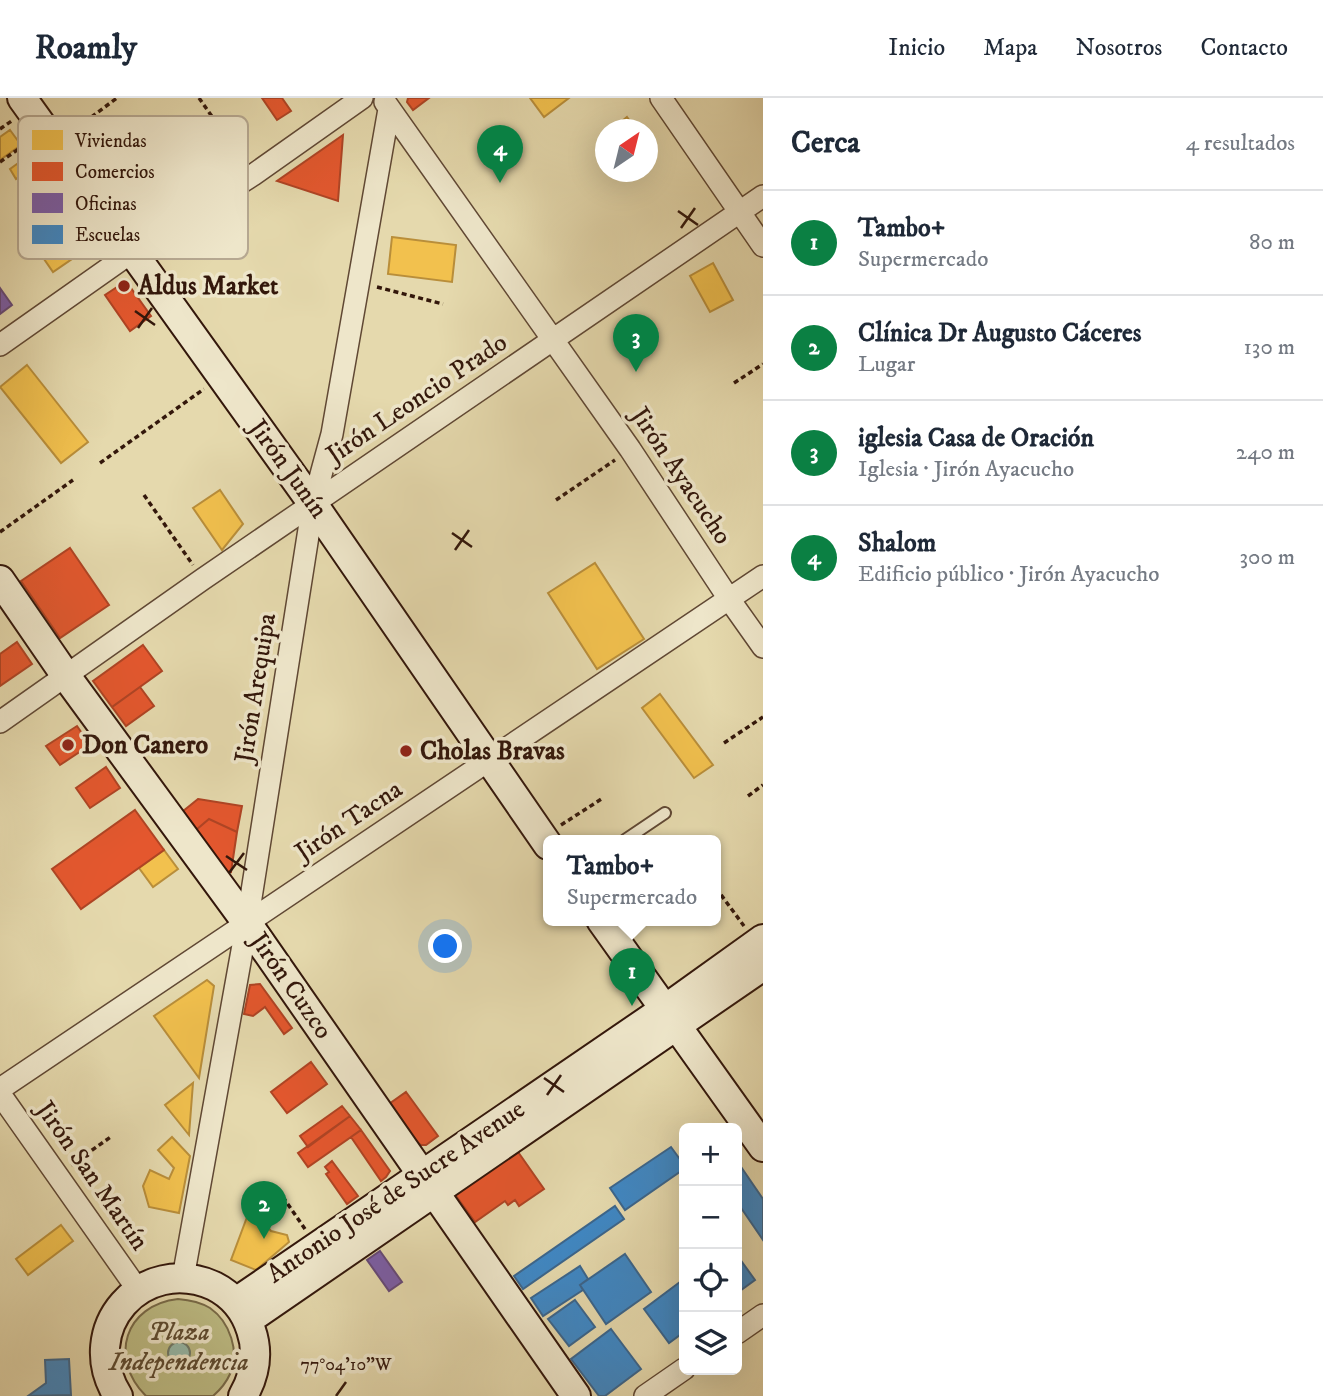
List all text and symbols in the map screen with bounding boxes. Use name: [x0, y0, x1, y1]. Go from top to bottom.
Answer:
text: Roamly: [35, 28, 137, 69]
text: Inicio: [888, 33, 945, 63]
text: Mapa: [983, 33, 1038, 63]
text: Nosotros: [1076, 33, 1162, 63]
text: Contacto: [1200, 33, 1288, 63]
legend: [18, 116, 248, 259]
north arrow: [595, 119, 658, 182]
pin: 4: [477, 125, 523, 183]
text: Cerca: [791, 125, 860, 162]
text: 4 resultados: [1186, 129, 1295, 158]
text: Viviendas: [74, 130, 147, 153]
text: Comercios: [75, 161, 155, 184]
text: Oficinas: [75, 193, 137, 216]
text: Tambo+: [858, 212, 945, 245]
text: Escuelas: [75, 224, 140, 247]
text: 1: [810, 228, 818, 257]
text: 80 m: [1249, 228, 1295, 257]
text: Supermercado: [858, 245, 988, 274]
place label: Aldus Market: [137, 270, 279, 303]
marker: Aldus Market: [116, 278, 132, 294]
pin: 3: [613, 314, 659, 372]
text: Clínica Dr Augusto Cáceres: [858, 317, 1142, 350]
street label: Jirón Leoncio Prado: [319, 326, 514, 473]
text: 2: [808, 333, 820, 362]
text: 130 m: [1243, 333, 1295, 362]
text: Lugar: [858, 350, 915, 379]
street label: Jirón Ayacucho: [622, 399, 739, 551]
street label: Jirón Junín: [240, 411, 335, 525]
text: iglesia Casa de Oración: [858, 422, 1094, 455]
text: 3: [810, 438, 818, 467]
text: 240 m: [1236, 438, 1295, 467]
text: Iglesia · Jirón Ayacucho: [858, 455, 1074, 484]
text: Shalom: [858, 527, 936, 560]
text: 4: [807, 543, 821, 572]
text: 300 m: [1239, 543, 1295, 572]
text: Edificio público · Jirón Ayacucho: [858, 560, 1160, 589]
street label: Jirón Arequipa: [228, 611, 284, 767]
place label: Don Canero: [82, 729, 208, 762]
place label: Cholas Bravas: [420, 735, 565, 768]
marker: Don Canero: [60, 737, 76, 753]
marker: Cholas Bravas: [398, 743, 414, 759]
street label: Jirón Tacna: [287, 773, 409, 870]
popup: [543, 835, 721, 926]
text: Tambo+: [567, 850, 654, 883]
text: Supermercado: [567, 883, 697, 912]
street label: Jirón Cuzco: [241, 925, 340, 1046]
your location: [428, 929, 462, 963]
pin: 1: [609, 948, 655, 1006]
street label: Jirón San Martín: [27, 1093, 156, 1257]
street label: Antonio José de Sucre Avenue: [260, 1093, 532, 1291]
map controls: [679, 1123, 742, 1375]
button: +: [679, 1123, 742, 1186]
pin: 2: [241, 1181, 287, 1239]
button: −: [679, 1186, 742, 1249]
button: locate: [679, 1249, 742, 1312]
button: layers: [679, 1312, 742, 1375]
park label: Plaza Independencia: [107, 1316, 249, 1379]
text: 77°04'10"W: [301, 1354, 392, 1376]

